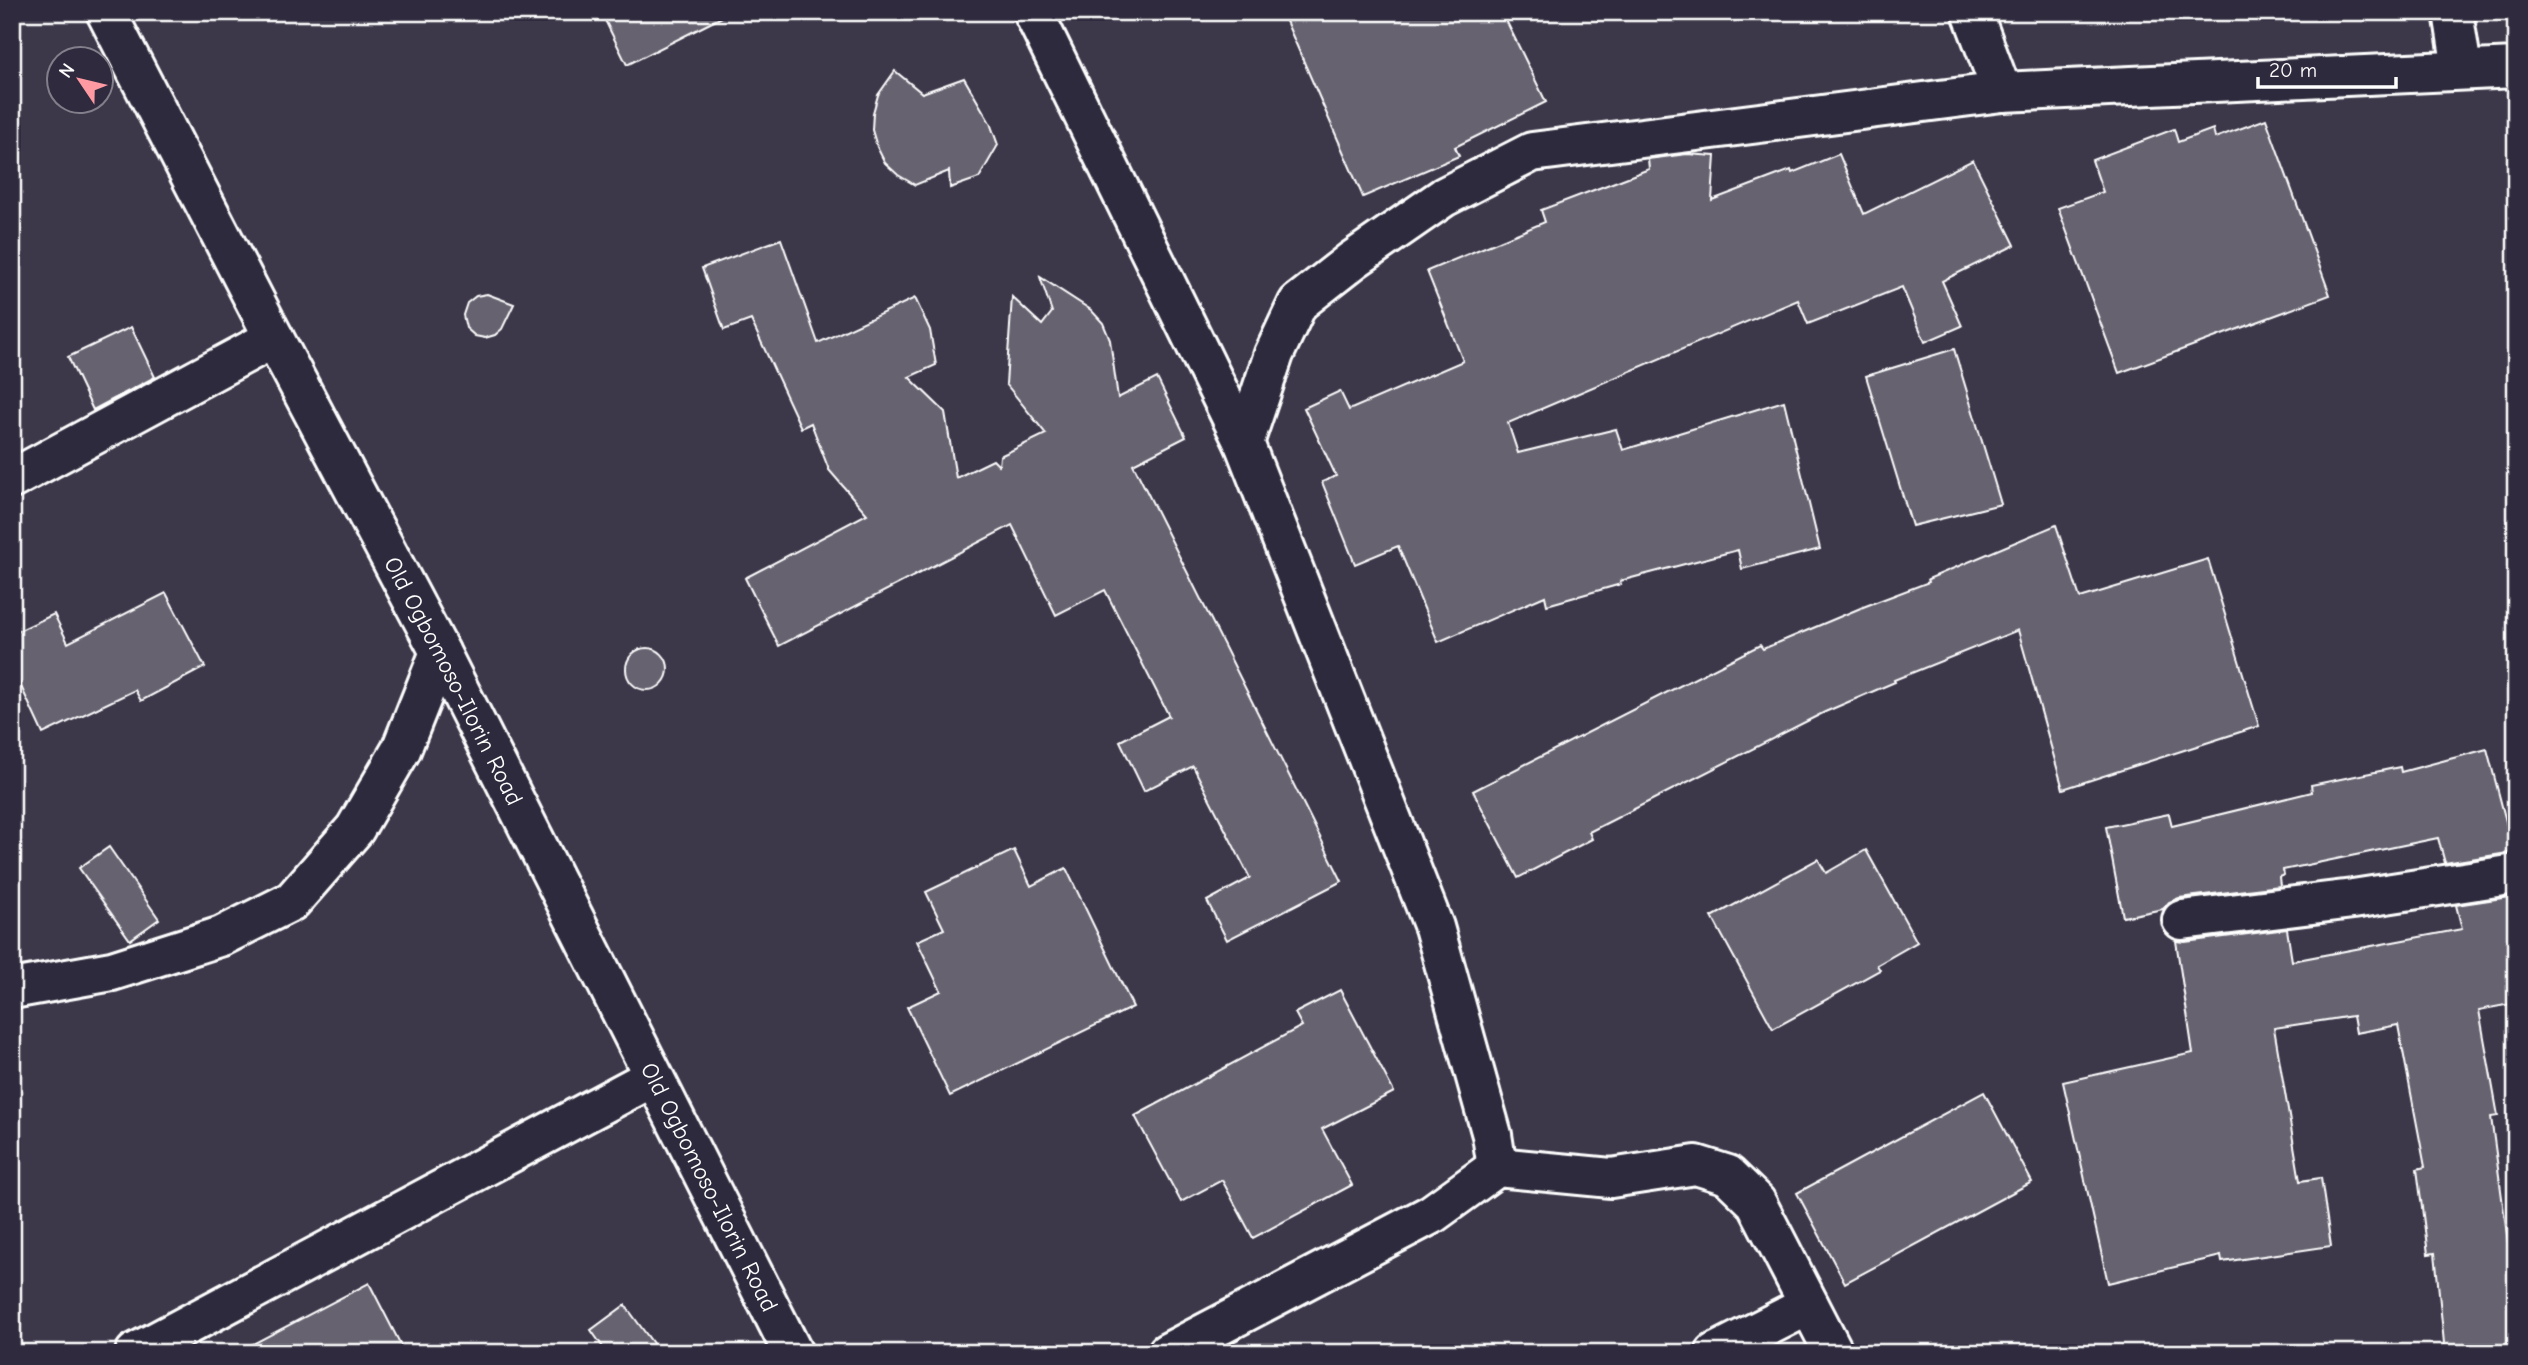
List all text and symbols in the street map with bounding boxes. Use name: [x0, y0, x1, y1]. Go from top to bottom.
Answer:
north arrow: [46, 46, 116, 116]
scale bar: [2258, 46, 2397, 90]
text: 20 m: [2269, 58, 2317, 82]
text: N: [54, 59, 79, 82]
street label: Old Ogbomoso-Ilorin Road: [378, 552, 529, 810]
street label: Old Ogbomoso-Ilorin Road: [635, 1058, 784, 1316]

